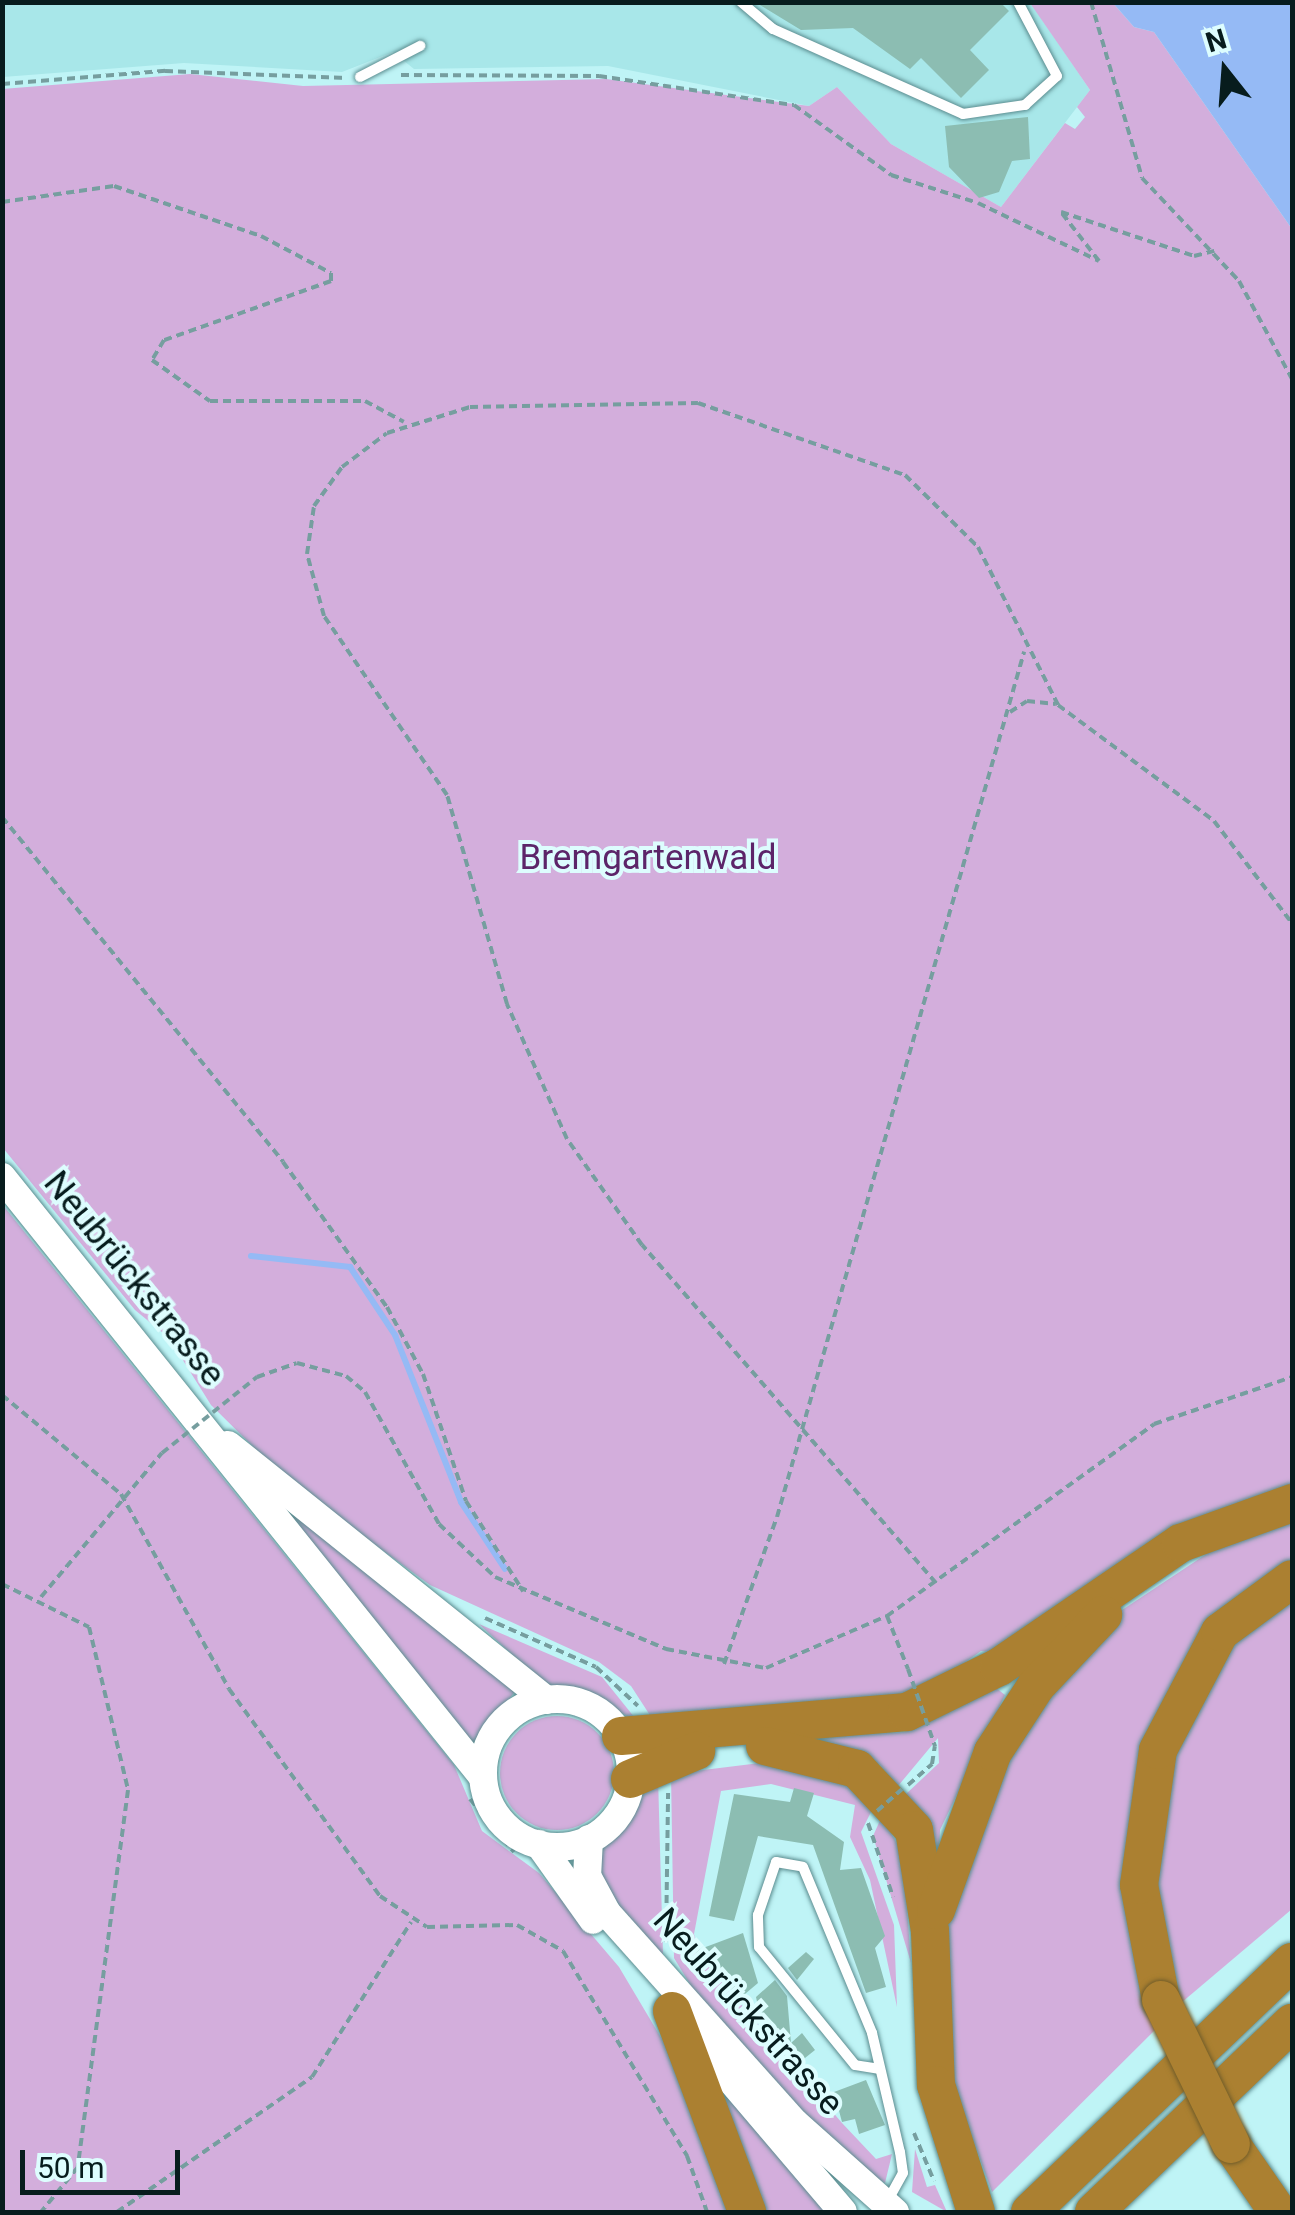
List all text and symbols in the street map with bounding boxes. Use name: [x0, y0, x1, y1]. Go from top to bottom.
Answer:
north arrow: [1175, 20, 1275, 120]
text: N: [1202, 22, 1230, 60]
park label: Bremgartenwald: [520, 837, 776, 879]
street label: Neubrückstrasse: [35, 1163, 233, 1395]
street label: Neubrückstrasse: [644, 1900, 852, 2124]
scale bar: [25, 2130, 185, 2192]
text: 50 m: [37, 2150, 104, 2185]

